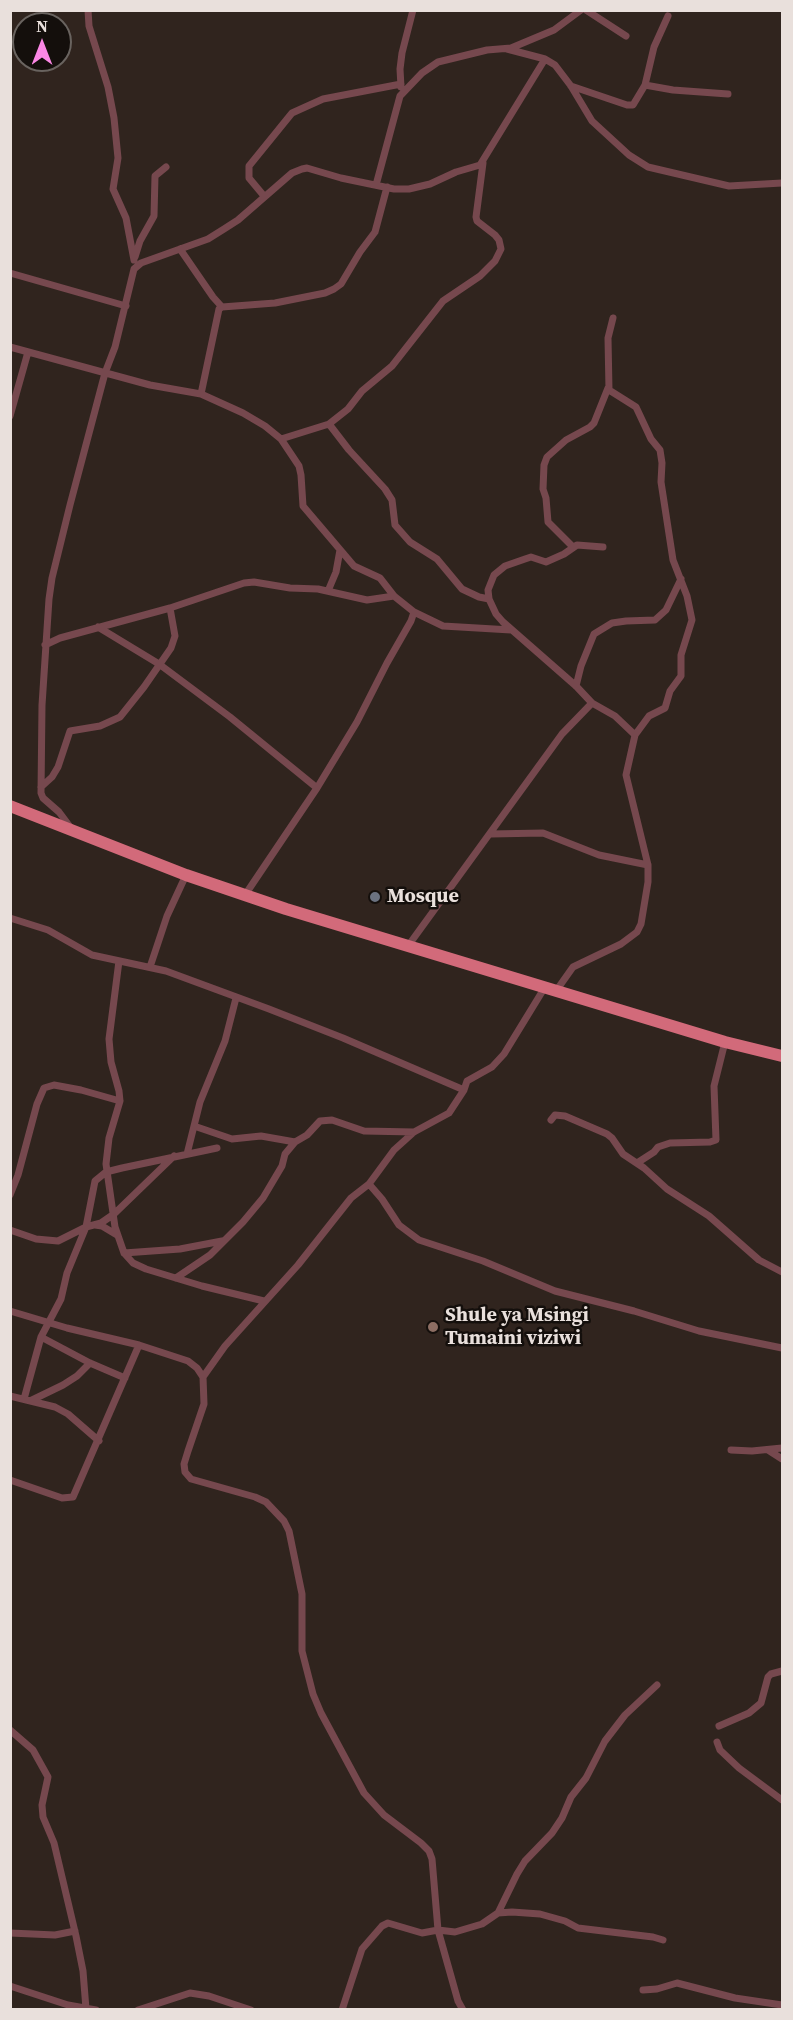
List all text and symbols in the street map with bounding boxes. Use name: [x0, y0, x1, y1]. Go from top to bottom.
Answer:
north arrow: [12, 12, 72, 72]
text: N: [36, 15, 48, 37]
place label: Mosque: [387, 885, 459, 909]
marker: Mosque: [368, 890, 382, 904]
place label: Shule ya Msingi Tumaini viziwi: [445, 1304, 589, 1351]
marker: Shule ya Msingi Tumaini viziwi: [426, 1320, 440, 1334]

